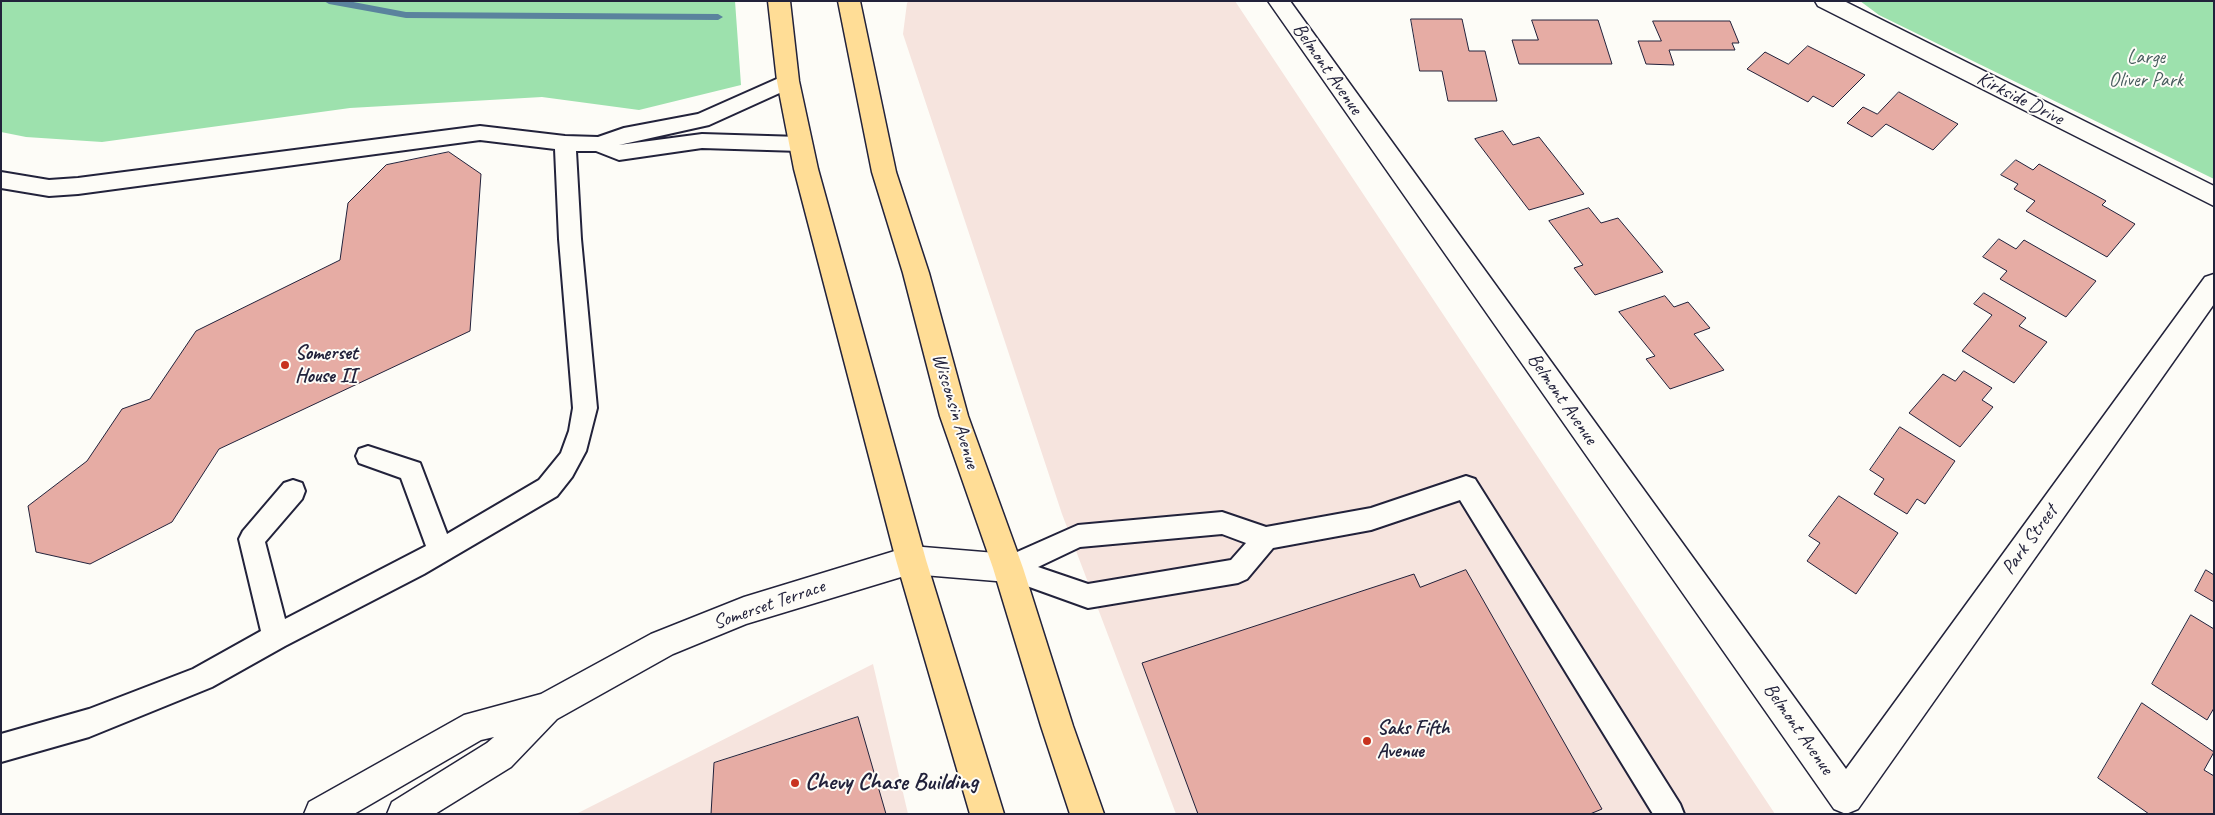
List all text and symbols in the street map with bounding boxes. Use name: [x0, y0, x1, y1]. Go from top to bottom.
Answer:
street label: Belmont Avenue: [1287, 19, 1367, 119]
park label: Large Oliver Park: [2109, 46, 2183, 93]
street label: Kirkside Drive: [1973, 67, 2067, 131]
place label: Somerset House II: [295, 342, 357, 389]
street label: Belmont Avenue: [1522, 349, 1602, 449]
street label: Wisconsin Avenue: [926, 351, 984, 471]
marker: Somerset House II: [279, 359, 291, 371]
street label: Park Street: [1997, 501, 2063, 579]
street label: Somerset Terrace: [710, 575, 828, 635]
street label: Belmont Avenue: [1758, 679, 1838, 779]
place label: Saks Fifth Avenue: [1377, 717, 1449, 764]
marker: Saks Fifth Avenue: [1361, 735, 1373, 747]
place label: Chevy Chase Building: [805, 769, 978, 797]
marker: Chevy Chase Building: [789, 777, 801, 789]

